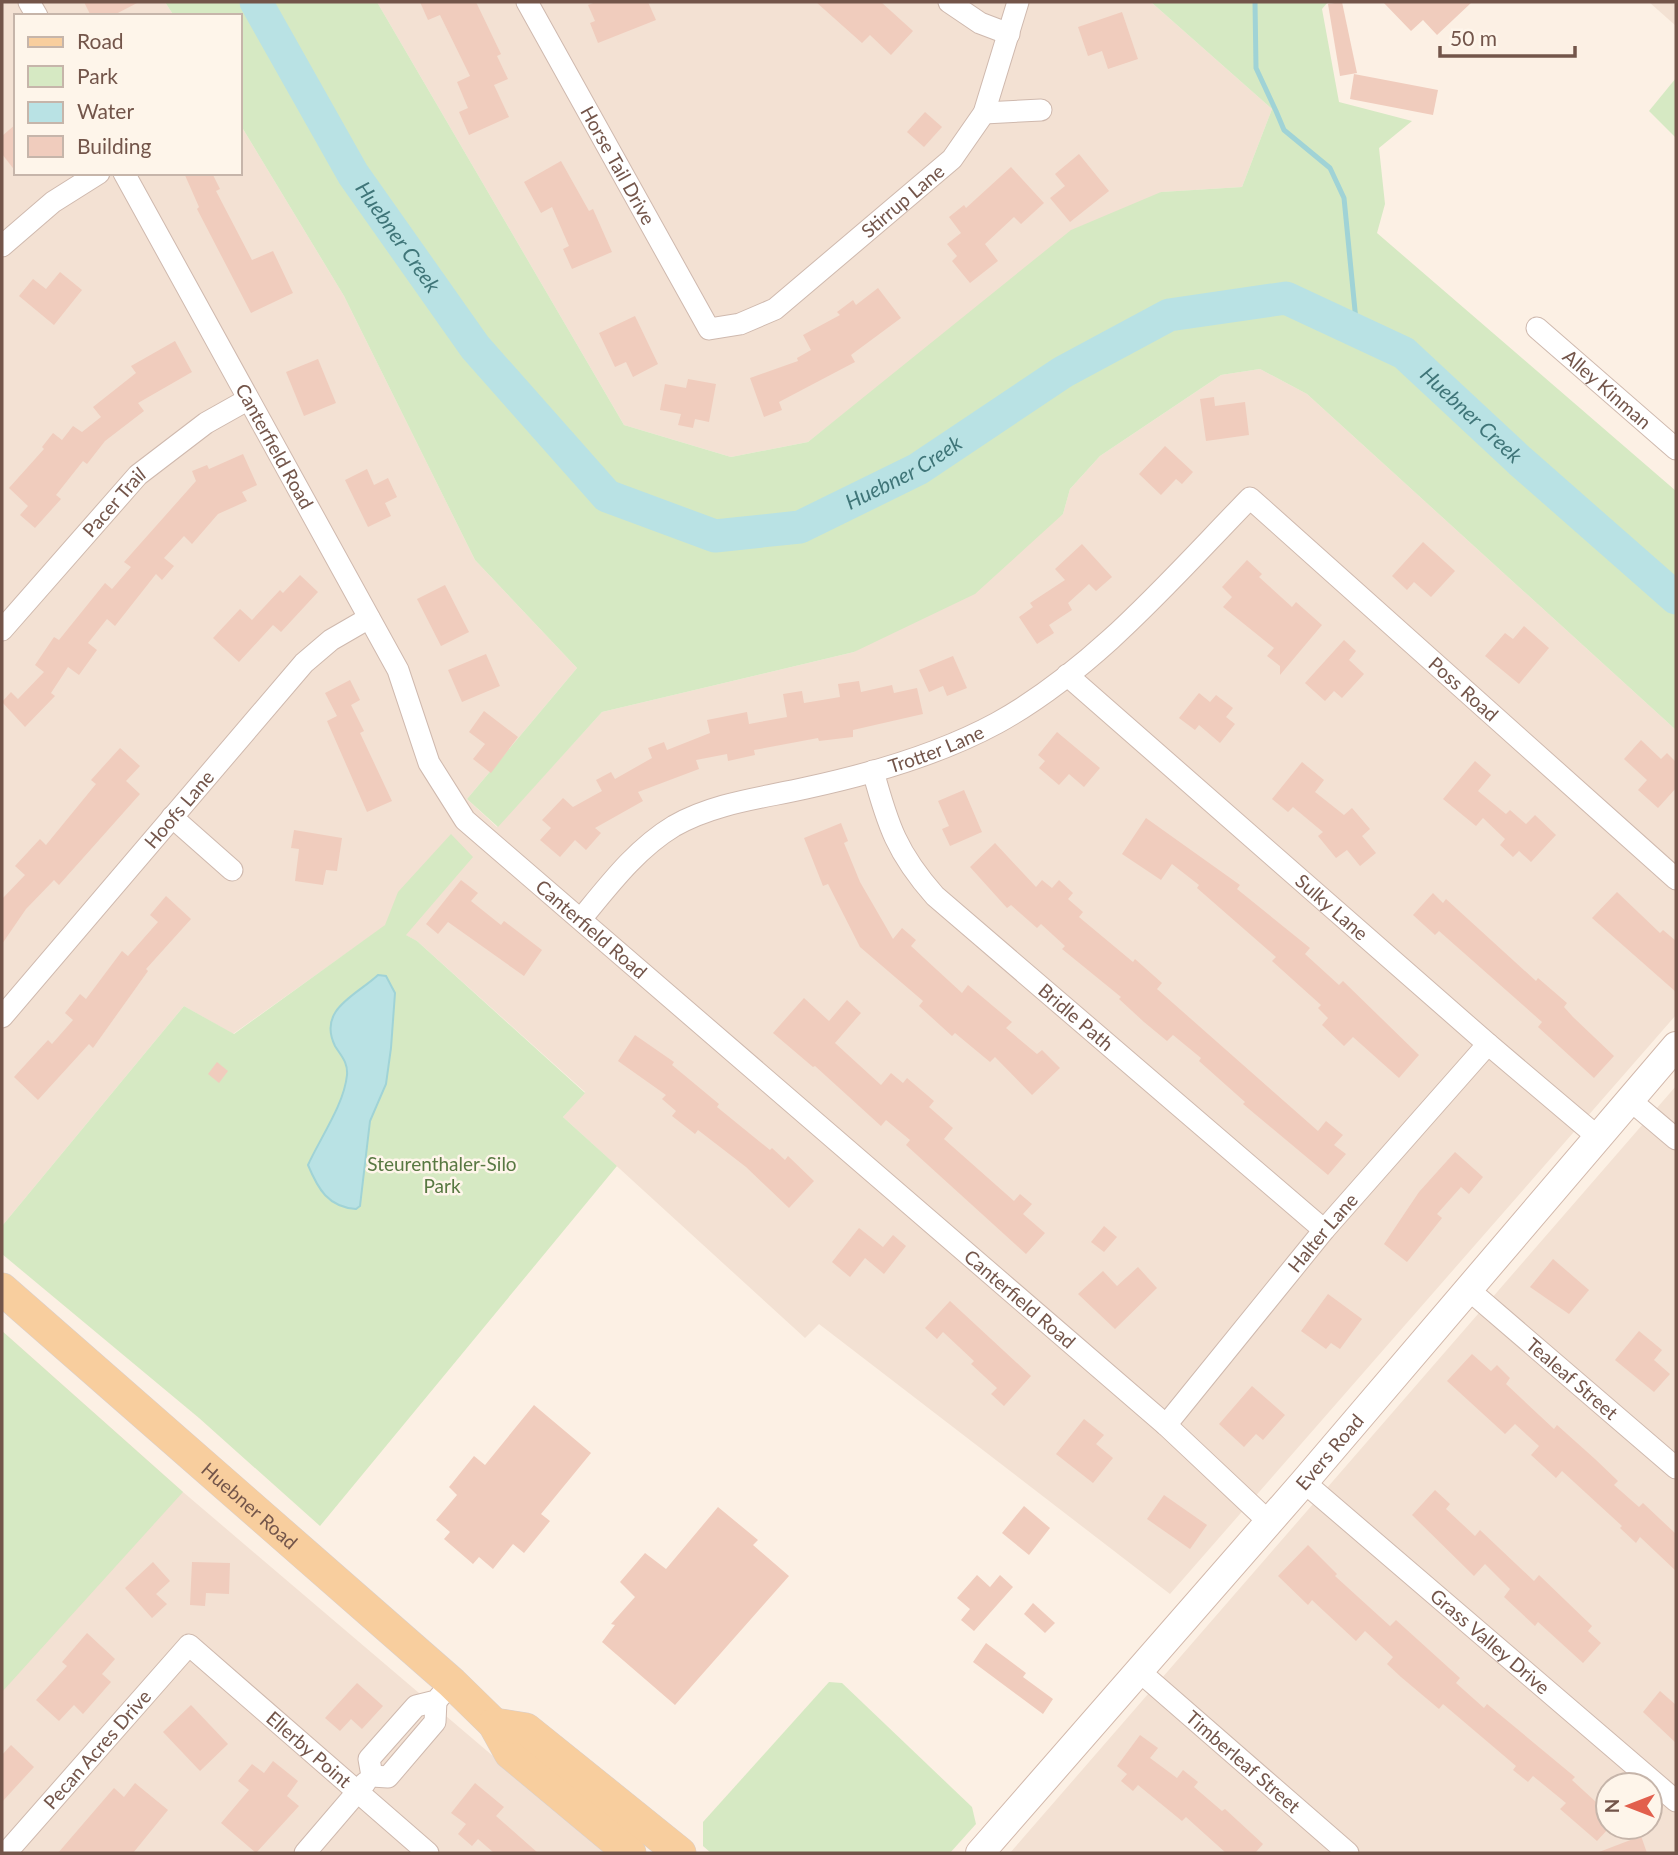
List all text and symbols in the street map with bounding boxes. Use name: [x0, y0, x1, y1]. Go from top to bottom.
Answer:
legend: [14, 14, 242, 175]
scale bar: [1440, 14, 1575, 58]
text: 50 m: [1450, 25, 1497, 50]
text: Road: [77, 28, 124, 53]
text: Park: [77, 63, 118, 88]
text: Water: [77, 98, 134, 123]
street label: Horse Tail Drive: [576, 102, 661, 229]
text: Building: [77, 133, 152, 158]
street label: Stirrup Lane: [856, 159, 948, 242]
water label: Huebner Creek: [351, 176, 447, 298]
street label: Alley Kinman: [1559, 344, 1656, 433]
water label: Huebner Creek: [1416, 361, 1529, 468]
street label: Canterfield Road: [231, 379, 319, 513]
water label: Huebner Creek: [841, 429, 967, 514]
street label: Pacer Trail: [77, 462, 150, 541]
street label: Poss Road: [1424, 652, 1503, 726]
street label: Trotter Lane: [885, 720, 987, 777]
street label: Hoofs Lane: [139, 765, 218, 853]
street label: Sulky Lane: [1291, 869, 1373, 945]
street label: Canterfield Road: [531, 874, 652, 983]
street label: Bridle Path: [1034, 978, 1118, 1055]
park label: Steurenthaler-Silo Park: [367, 1152, 517, 1197]
street label: Halter Lane: [1283, 1188, 1362, 1277]
street label: Canterfield Road: [960, 1244, 1081, 1353]
street label: Tealeaf Street: [1522, 1333, 1623, 1424]
street label: Evers Road: [1291, 1409, 1368, 1494]
street label: Huebner Road: [197, 1457, 303, 1553]
street label: Grass Valley Drive: [1426, 1584, 1555, 1699]
street label: Pecan Acres Drive: [38, 1685, 155, 1813]
street label: Timberleaf Street: [1182, 1705, 1305, 1817]
street label: Ellerby Point: [262, 1706, 357, 1792]
north arrow: [1594, 1771, 1664, 1841]
text: N: [1600, 1799, 1623, 1813]

